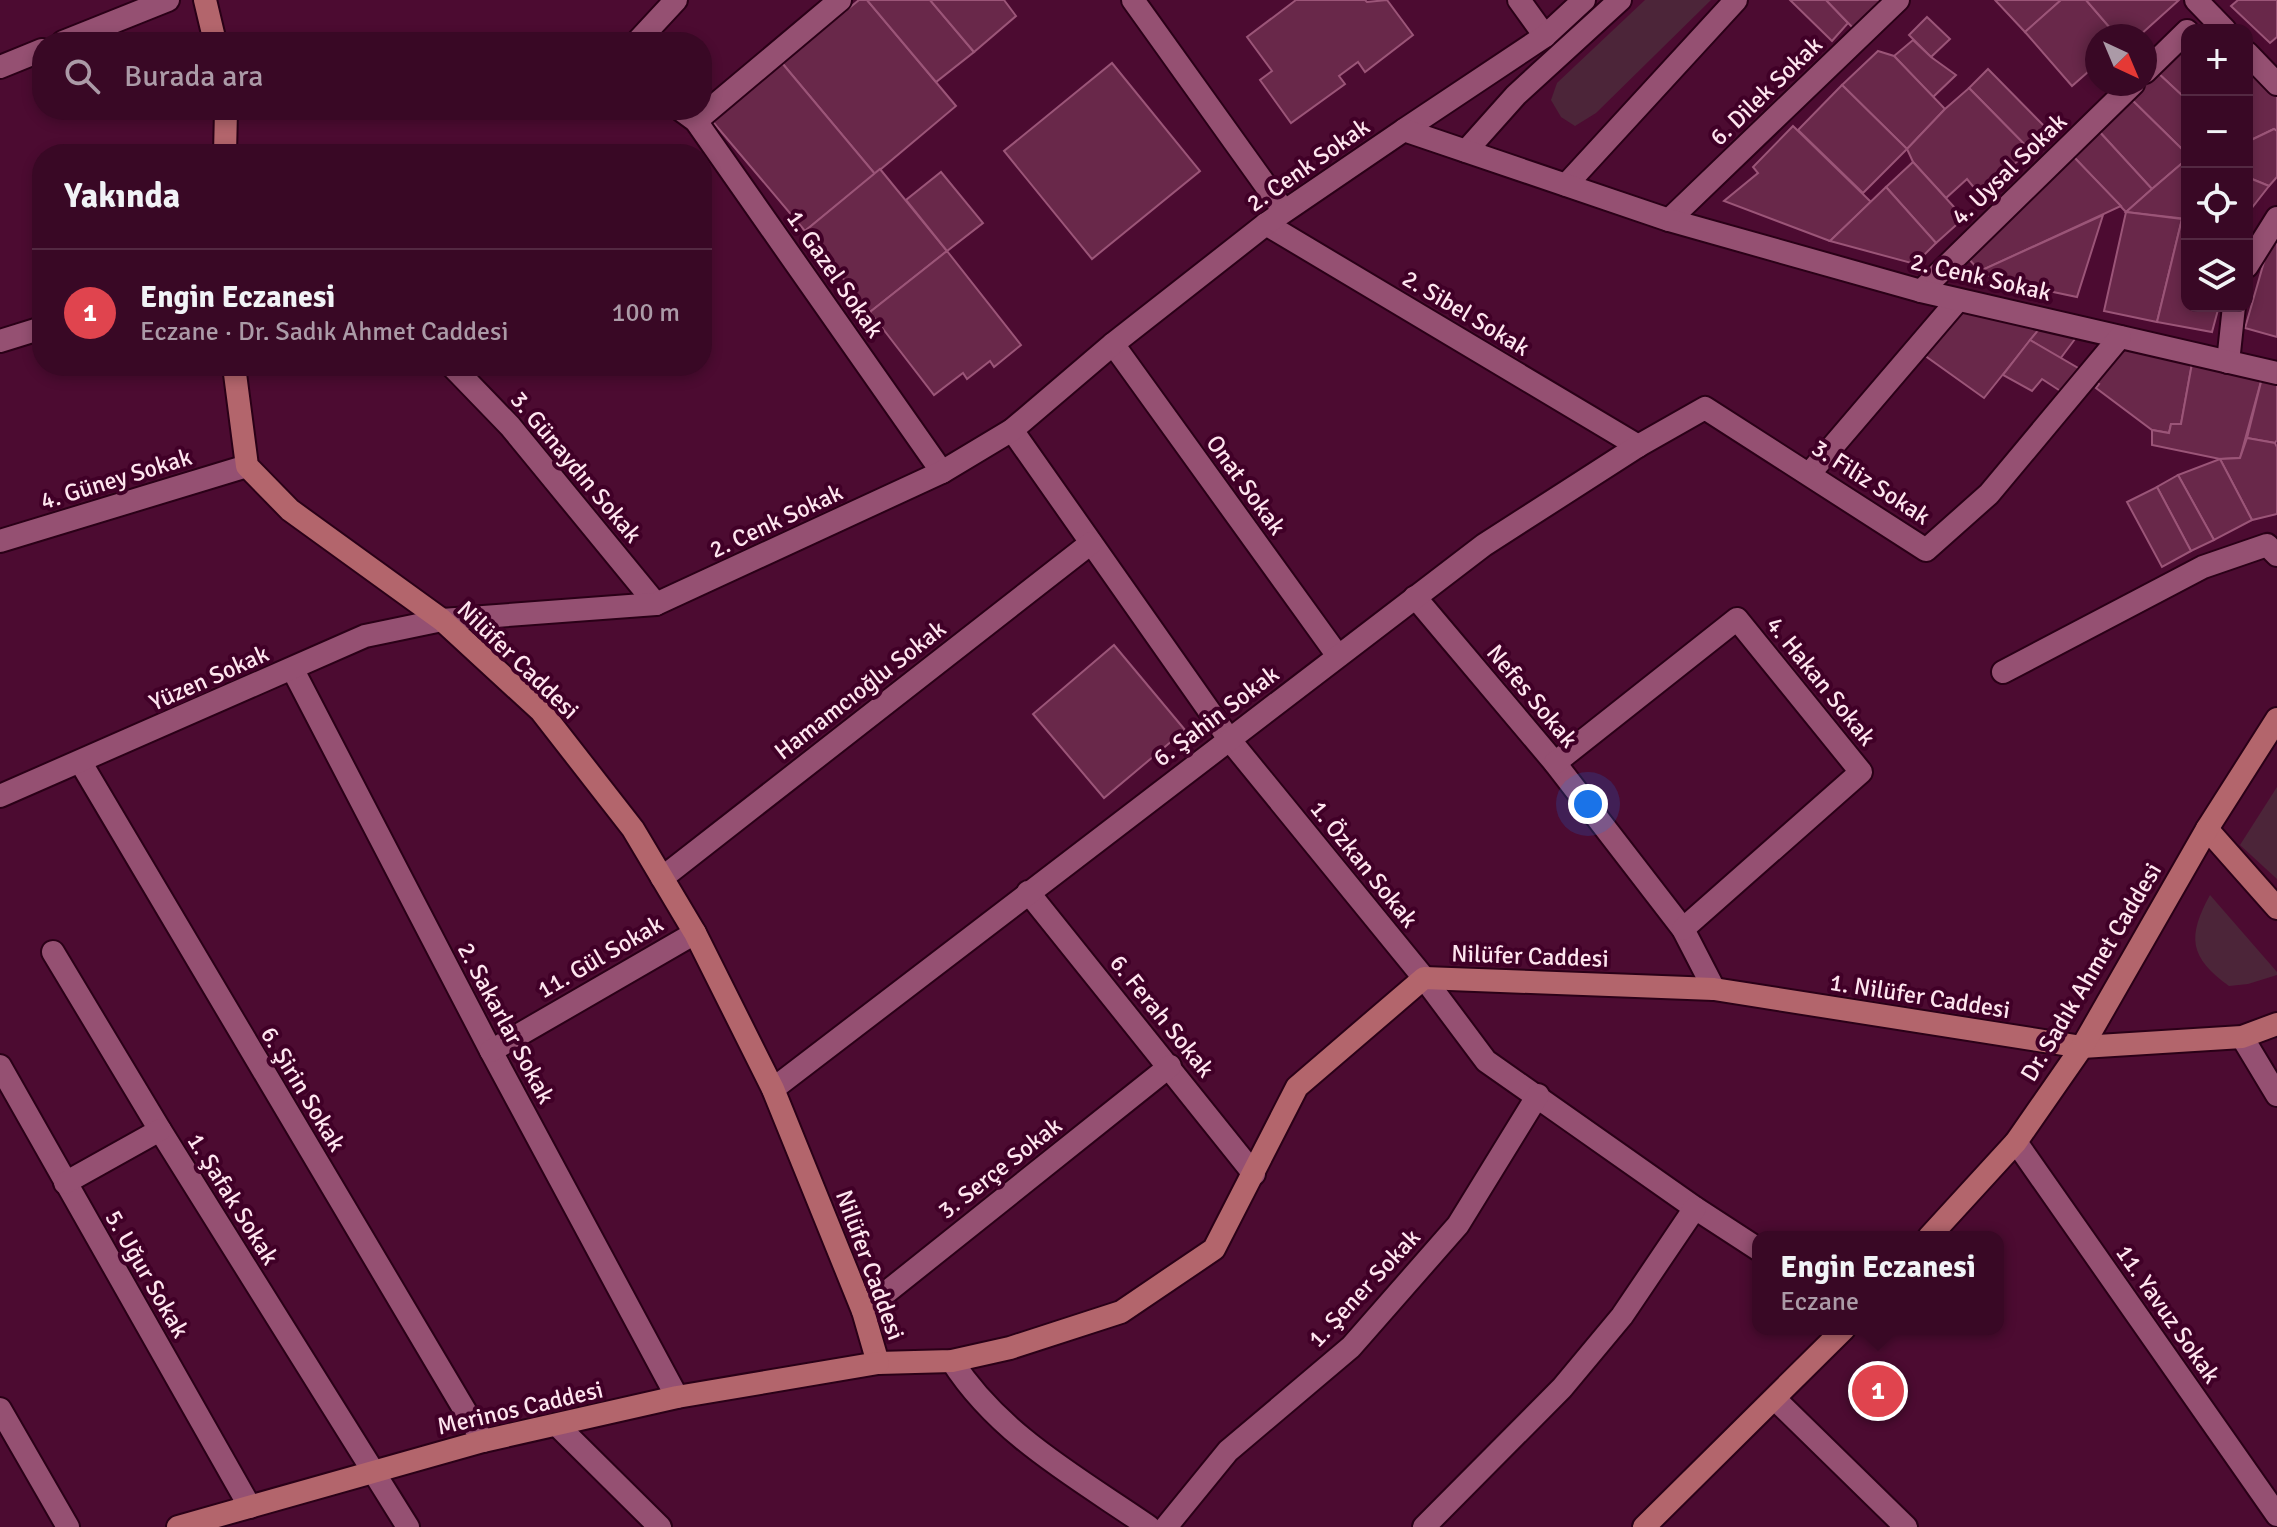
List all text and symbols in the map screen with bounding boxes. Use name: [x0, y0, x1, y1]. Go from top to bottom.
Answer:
north arrow: [2085, 24, 2157, 96]
map controls: [2181, 24, 2253, 312]
button: +: [2181, 24, 2253, 96]
street label: 6. Dilek Sokak: [1704, 30, 1828, 152]
search box: [32, 32, 712, 120]
icon: search: [60, 54, 104, 98]
text: Burada ara: [124, 58, 263, 95]
button: −: [2181, 96, 2253, 168]
street label: 4. Uysal Sokak: [1945, 107, 2073, 231]
street label: 2. Cenk Sokak: [1241, 112, 1375, 218]
button: locate: [2181, 168, 2253, 240]
text: Yakında: [64, 175, 180, 217]
street label: 1. Gazel Sokak: [780, 204, 890, 344]
button: layers: [2181, 240, 2253, 312]
street label: 2. Cenk Sokak: [1908, 246, 2054, 308]
street label: 2. Sibel Sokak: [1397, 263, 1535, 363]
text: Engin Eczanesi: [140, 279, 335, 316]
text: 1: [83, 297, 97, 329]
text: 100 m: [611, 297, 680, 329]
text: Eczane · Dr. Sadık Ahmet Caddesi: [140, 316, 509, 348]
street label: 3. Günaydın Sokak: [504, 385, 648, 549]
street label: Onat Sokak: [1200, 429, 1292, 541]
street label: 3. Filiz Sokak: [1806, 433, 1936, 531]
street label: 4. Güney Sokak: [37, 442, 195, 516]
street label: 2. Cenk Sokak: [705, 477, 847, 565]
street label: Nilüfer Caddesi: [451, 594, 585, 726]
street label: 4. Hakan Sokak: [1760, 610, 1882, 752]
street label: Hamamcıoğlu Sokak: [768, 614, 952, 766]
street label: Yüzen Sokak: [145, 638, 273, 718]
street label: Nefes Sokak: [1480, 638, 1584, 754]
street label: 6. Şahin Sokak: [1147, 659, 1285, 773]
your location: [1568, 784, 1608, 824]
street label: 1. Özkan Sokak: [1303, 794, 1425, 934]
street label: Dr. Sadık Ahmet Caddesi: [2014, 857, 2168, 1087]
street label: 11. Gül Sokak: [532, 909, 668, 1005]
street label: 2. Sakarlar Sokak: [451, 937, 561, 1109]
street label: Nilüfer Caddesi: [1451, 938, 1609, 974]
street label: 6. Ferah Sokak: [1103, 948, 1221, 1084]
street label: 1. Nilüfer Caddesi: [1828, 967, 2012, 1025]
street label: 6. Şirin Sokak: [254, 1021, 352, 1157]
street label: 3. Serçe Sokak: [932, 1110, 1068, 1226]
street label: 1. Şafak Sokak: [181, 1128, 285, 1270]
street label: Nilüfer Caddesi: [829, 1186, 911, 1344]
street label: 5. Uğur Sokak: [98, 1205, 196, 1343]
street label: 1. Şener Sokak: [1301, 1222, 1427, 1354]
popup: [1752, 1231, 2004, 1335]
street label: 11. Yavuz Sokak: [2109, 1239, 2227, 1389]
text: Engin Eczanesi: [1780, 1249, 1976, 1286]
text: Eczane: [1780, 1286, 1859, 1318]
pin: 1: [1852, 1361, 1904, 1421]
street label: Merinos Caddesi: [434, 1374, 606, 1442]

